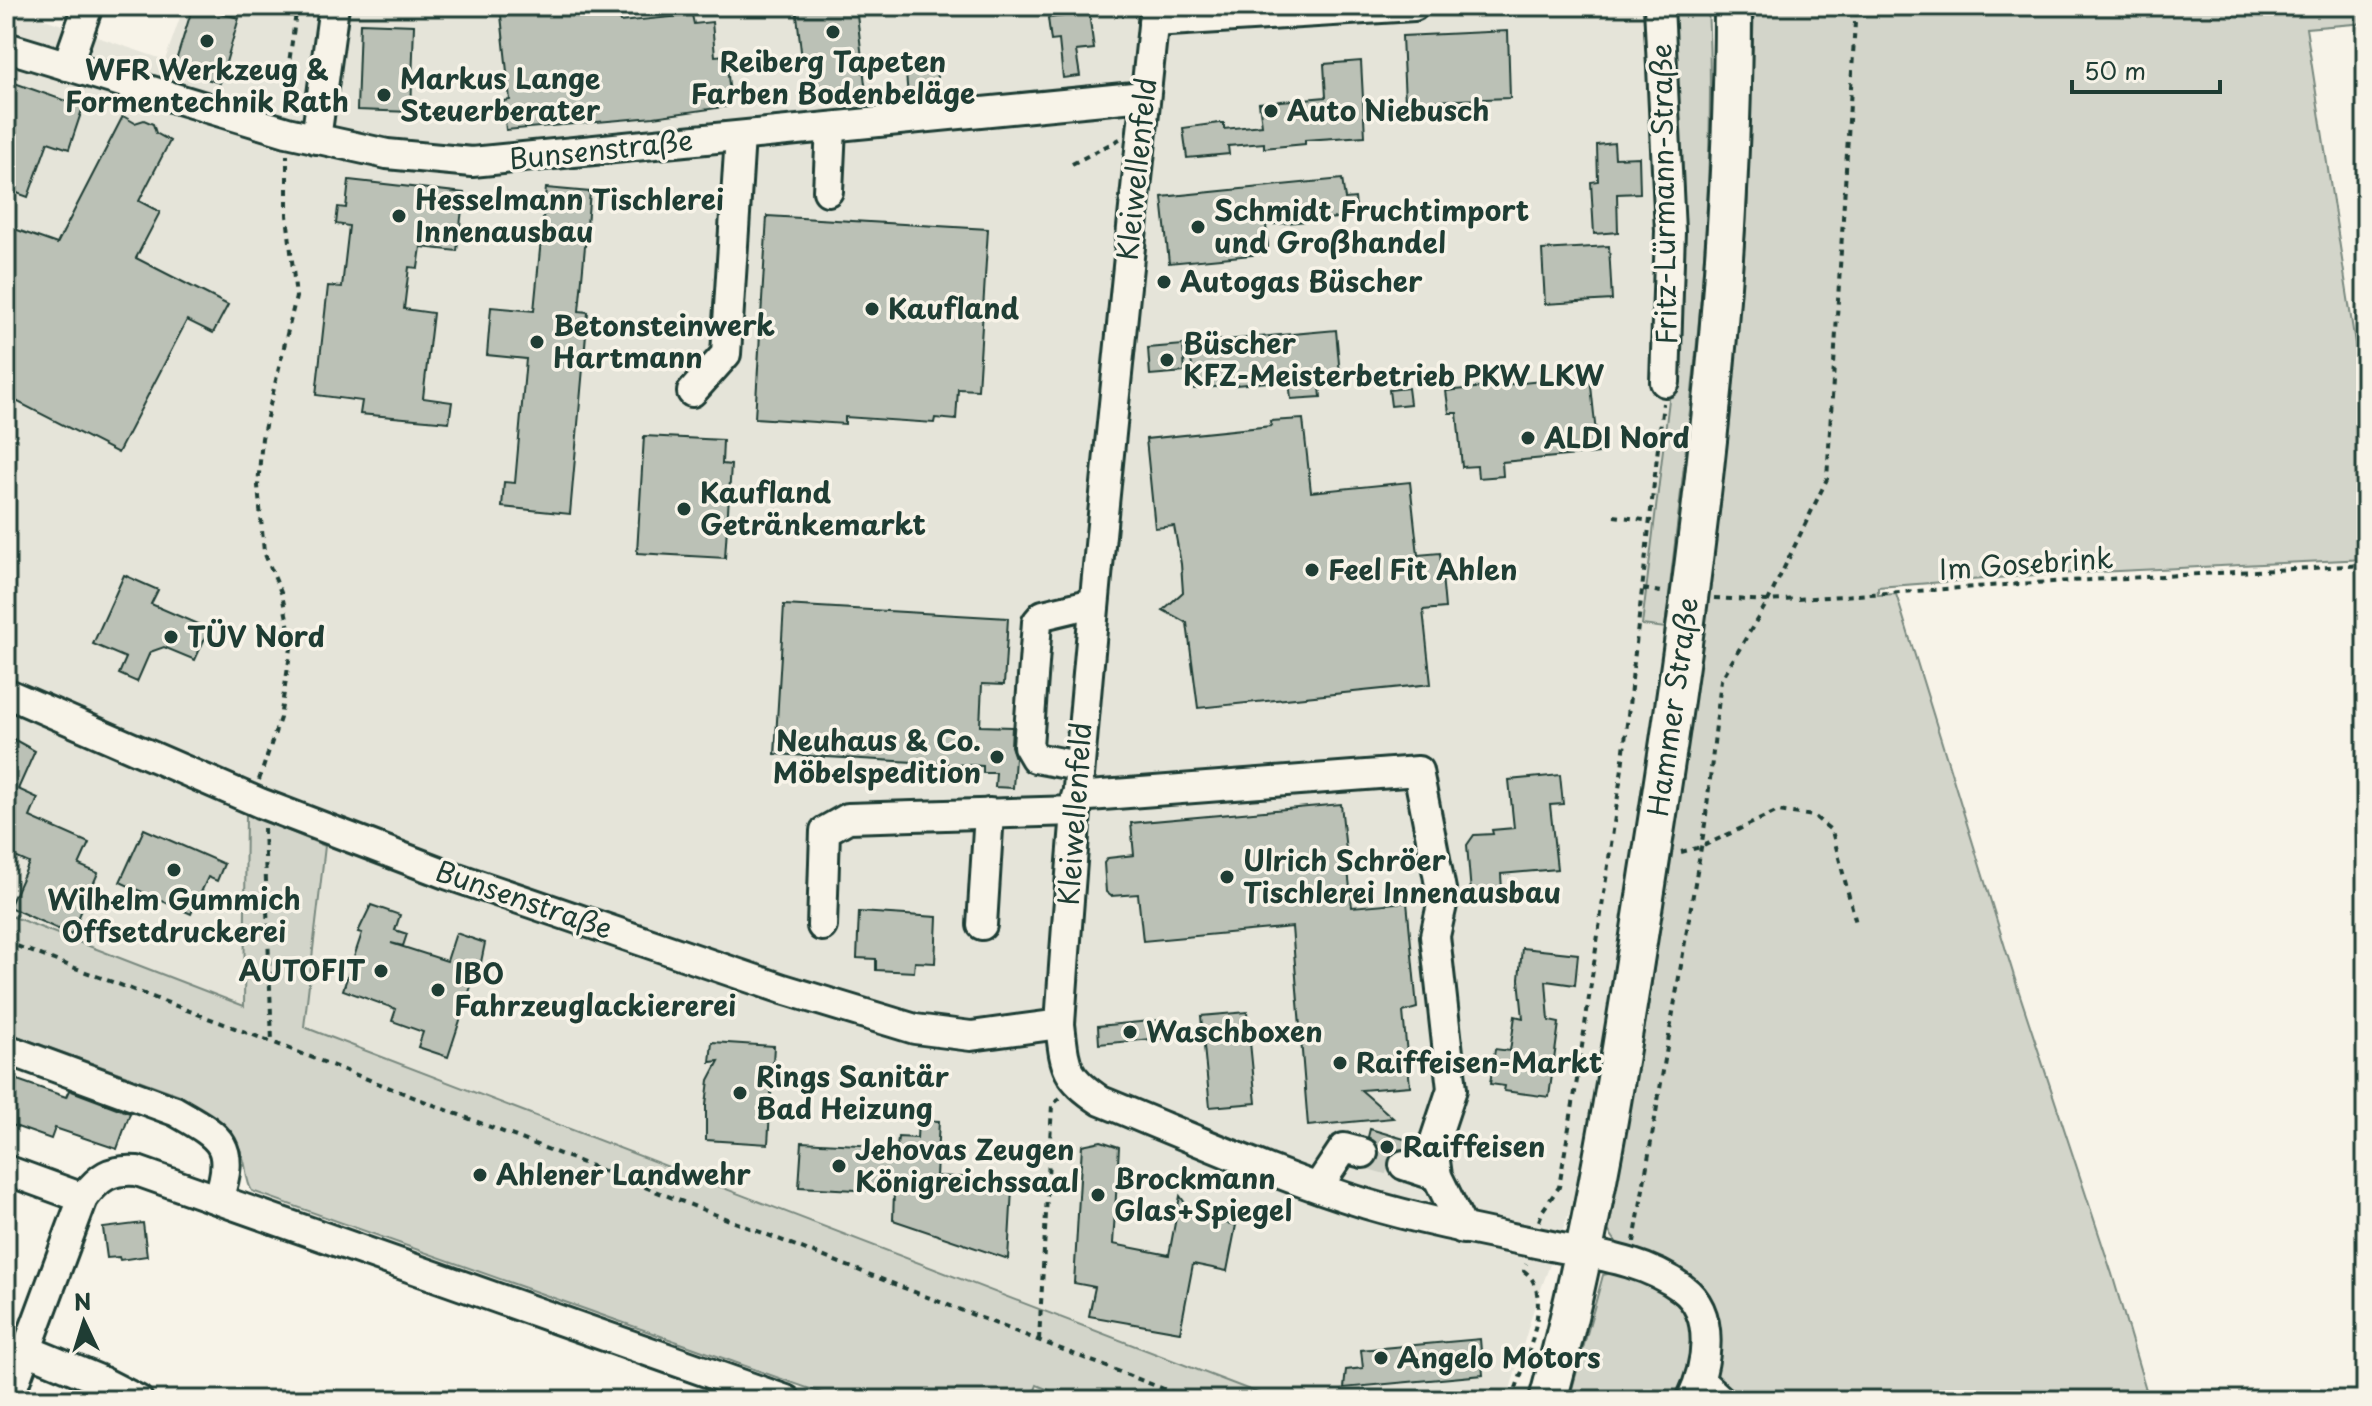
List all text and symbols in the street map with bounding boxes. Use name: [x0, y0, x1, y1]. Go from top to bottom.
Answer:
marker: Reiberg Tapeten Farben Bodenbeläge: [824, 23, 842, 41]
marker: WFR Werkzeug & Formentechnik Rath: [198, 32, 216, 50]
place label: Reiberg Tapeten Farben Bodenbeläge: [691, 39, 975, 114]
street label: Fritz-Lürmann-Straße: [1638, 43, 1687, 345]
scale bar: [2072, 44, 2220, 94]
place label: WFR Werkzeug & Formentechnik Rath: [65, 47, 349, 122]
text: 50 m: [2084, 52, 2146, 88]
place label: Markus Lange Steuerberater: [400, 56, 601, 131]
street label: Kleiwellenfeld: [1105, 76, 1166, 262]
marker: Markus Lange Steuerberater: [375, 86, 393, 104]
place label: Auto Niebusch: [1287, 88, 1489, 131]
marker: Auto Niebusch: [1262, 102, 1280, 120]
street label: Bunsenstraße: [507, 117, 695, 180]
place label: Hesselmann Tischlerei Innenausbau: [415, 177, 724, 252]
place label: Schmidt Fruchtimport und Großhandel: [1214, 188, 1529, 263]
marker: Hesselmann Tischlerei Innenausbau: [390, 207, 408, 225]
marker: Schmidt Fruchtimport und Großhandel: [1189, 218, 1207, 236]
place label: Autogas Büscher: [1180, 259, 1423, 302]
marker: Autogas Büscher: [1155, 273, 1173, 291]
place label: Kaufland: [888, 286, 1019, 329]
marker: Kaufland: [863, 300, 881, 318]
place label: Betonsteinwerk Hartmann: [553, 303, 775, 378]
place label: Büscher KFZ-Meisterbetrieb PKW LKW: [1183, 321, 1605, 396]
marker: Betonsteinwerk Hartmann: [528, 333, 546, 351]
marker: Büscher KFZ-Meisterbetrieb PKW LKW: [1158, 351, 1176, 369]
place label: ALDI Nord: [1543, 415, 1690, 458]
marker: ALDI Nord: [1519, 429, 1537, 447]
place label: Kaufland Getränkemarkt: [700, 470, 926, 545]
marker: Kaufland Getränkemarkt: [675, 500, 693, 518]
street label: Im Gosebrink: [1937, 535, 2115, 590]
place label: Feel Fit Ahlen: [1328, 547, 1517, 590]
marker: Feel Fit Ahlen: [1303, 561, 1321, 579]
street label: Hammer Straße: [1635, 595, 1708, 819]
place label: TÜV Nord: [187, 614, 325, 657]
marker: TÜV Nord: [162, 628, 180, 646]
place label: Neuhaus & Co. Möbelspedition: [773, 718, 981, 793]
street label: Kleiwellenfeld: [1046, 721, 1101, 907]
marker: Neuhaus & Co. Möbelspedition: [988, 748, 1006, 766]
place label: Ulrich Schröer Tischlerei Innenausbau: [1243, 838, 1561, 913]
street label: Bunsenstraße: [430, 848, 619, 949]
marker: Wilhelm Gummich Offsetdruckerei: [165, 861, 183, 879]
marker: Ulrich Schröer Tischlerei Innenausbau: [1218, 868, 1236, 886]
place label: Wilhelm Gummich Offsetdruckerei: [47, 877, 301, 952]
place label: AUTOFIT: [239, 948, 366, 991]
place label: IBO Fahrzeuglackiererei: [454, 951, 736, 1026]
marker: AUTOFIT: [372, 962, 390, 980]
marker: IBO Fahrzeuglackiererei: [429, 981, 447, 999]
place label: Waschboxen: [1146, 1009, 1323, 1052]
marker: Waschboxen: [1121, 1023, 1139, 1041]
place label: Raiffeisen-Markt: [1356, 1040, 1602, 1083]
place label: Rings Sanitär Bad Heizung: [756, 1054, 950, 1129]
marker: Raiffeisen-Markt: [1331, 1054, 1349, 1072]
marker: Rings Sanitär Bad Heizung: [731, 1084, 749, 1102]
place label: Raiffeisen: [1403, 1124, 1545, 1167]
place label: Jehovas Zeugen Königreichssaal: [855, 1127, 1079, 1202]
marker: Raiffeisen: [1378, 1138, 1396, 1156]
place label: Ahlener Landwehr: [496, 1152, 751, 1195]
place label: Brockmann Glas+Spiegel: [1114, 1156, 1292, 1231]
marker: Jehovas Zeugen Königreichssaal: [830, 1157, 848, 1175]
marker: Ahlener Landwehr: [471, 1166, 489, 1184]
marker: Brockmann Glas+Spiegel: [1089, 1186, 1107, 1204]
north arrow: [44, 1282, 124, 1362]
text: N: [73, 1283, 92, 1318]
place label: Angelo Motors: [1397, 1335, 1601, 1378]
marker: Angelo Motors: [1372, 1349, 1390, 1367]

